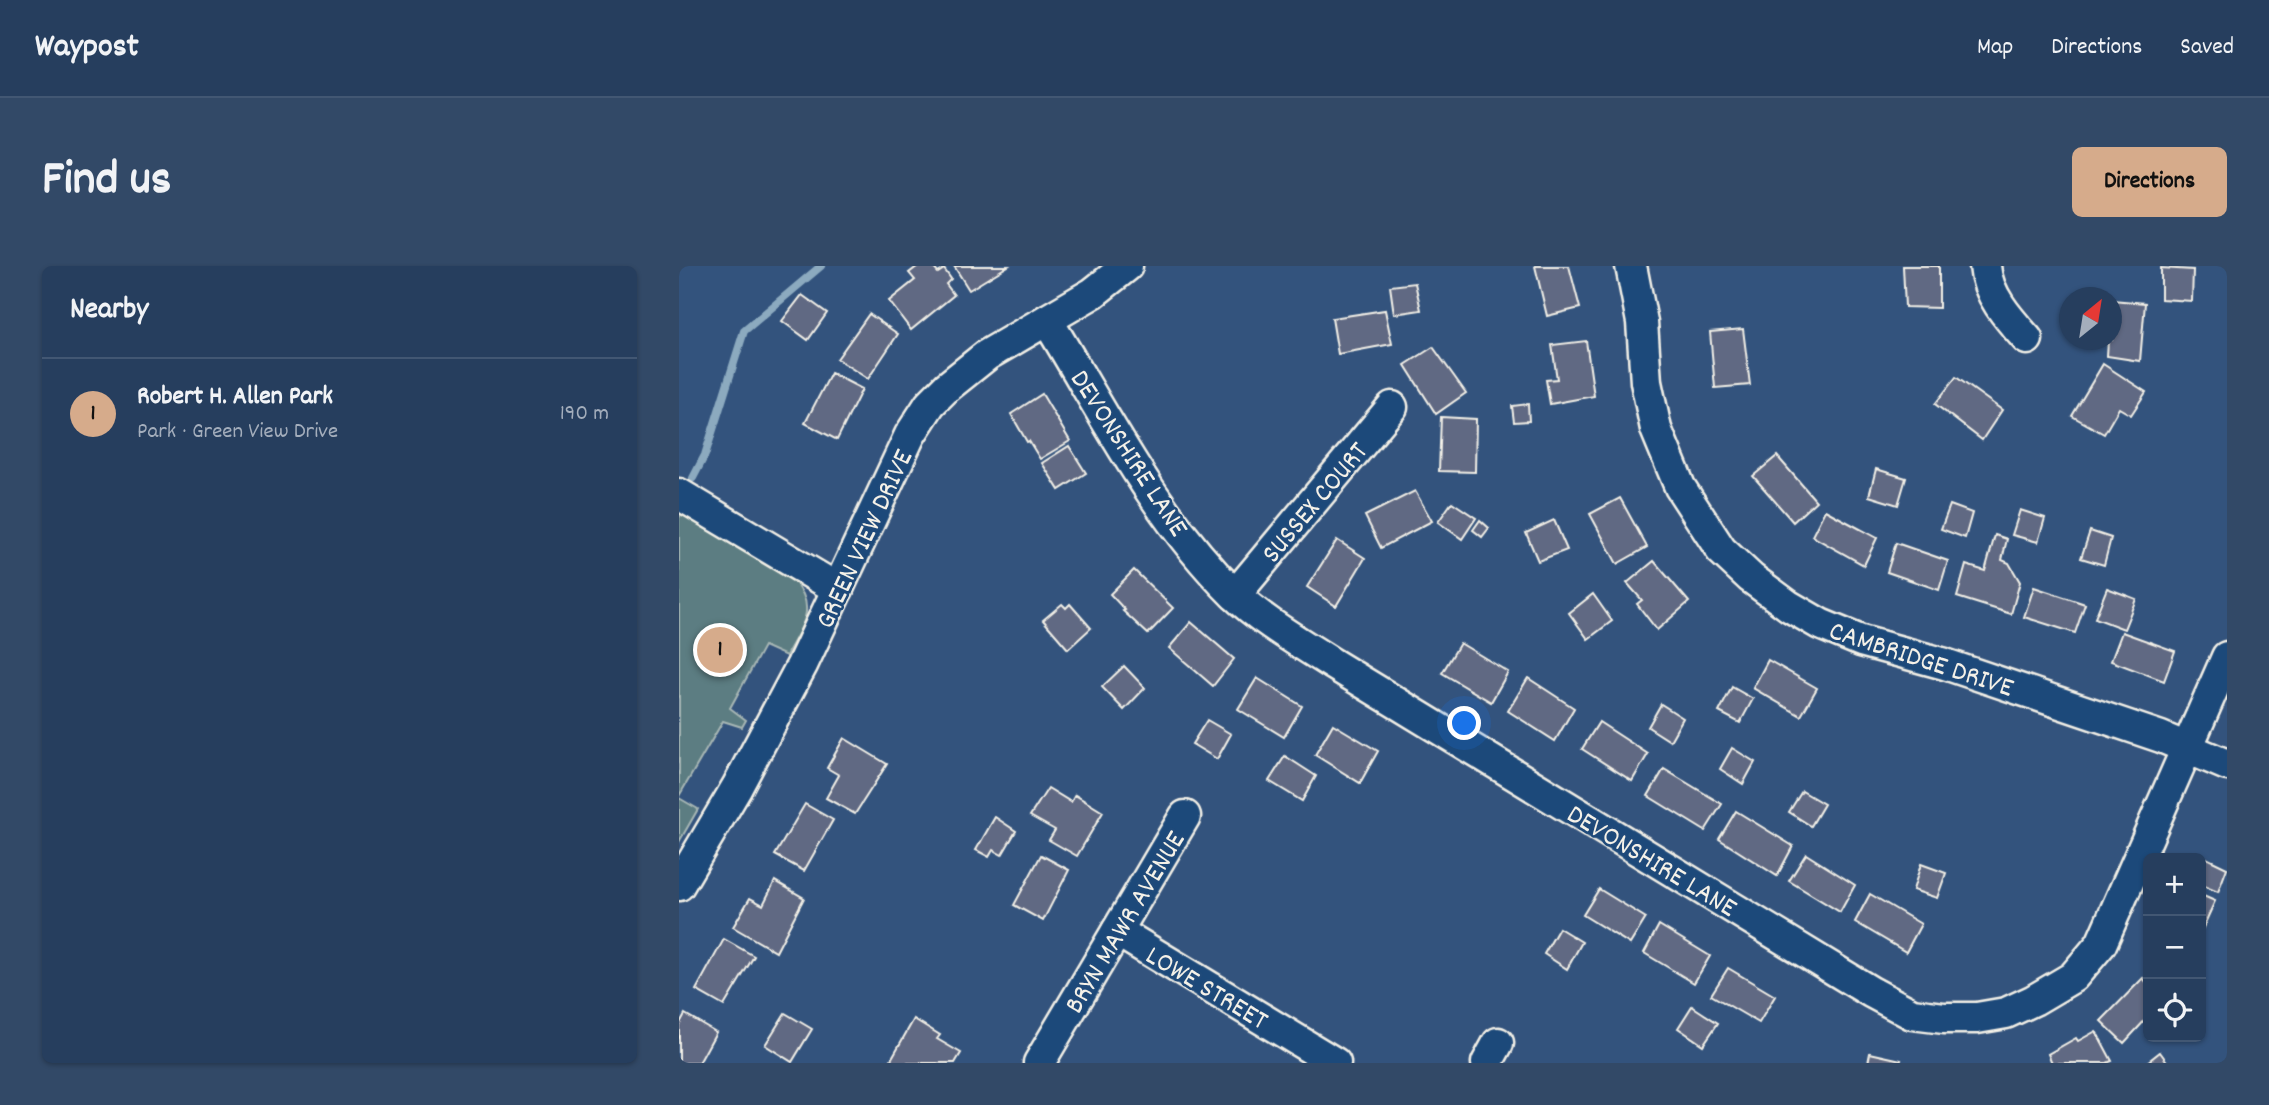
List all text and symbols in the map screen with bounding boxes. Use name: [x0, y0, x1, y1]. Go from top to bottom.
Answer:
text: Waypost: [35, 25, 139, 72]
text: Map: [1977, 31, 2013, 65]
text: Directions: [2051, 31, 2142, 65]
text: Saved: [2180, 31, 2234, 65]
text: Find us: [42, 147, 171, 217]
button: Directions: [2072, 147, 2227, 217]
north arrow: [2059, 287, 2122, 350]
text: Nearby: [70, 290, 148, 333]
street label: DEVONSHIRE LANE: [1058, 363, 1196, 546]
text: Robert H. Allen Park: [137, 379, 333, 416]
text: 1: [90, 398, 96, 431]
text: 190 m: [560, 398, 609, 431]
text: Park · Green View Drive: [137, 416, 338, 449]
street label: SUSSEX COURT: [1254, 435, 1380, 574]
street label: GREEN VIEW DRIVE: [807, 444, 926, 636]
street label: CAMBRIDGE DRIVE: [1823, 613, 2018, 710]
pin: 1: [697, 624, 743, 676]
your location: [1447, 706, 1481, 740]
street label: DEVONSHIRE LANE: [1558, 797, 1743, 930]
street label: BRYN MAWR AVENUE: [1057, 824, 1198, 1022]
map controls: [2143, 853, 2206, 1042]
button: +: [2143, 853, 2206, 916]
button: −: [2143, 916, 2206, 979]
street label: LOWE STREET: [1137, 938, 1274, 1043]
button: locate: [2143, 979, 2206, 1042]

